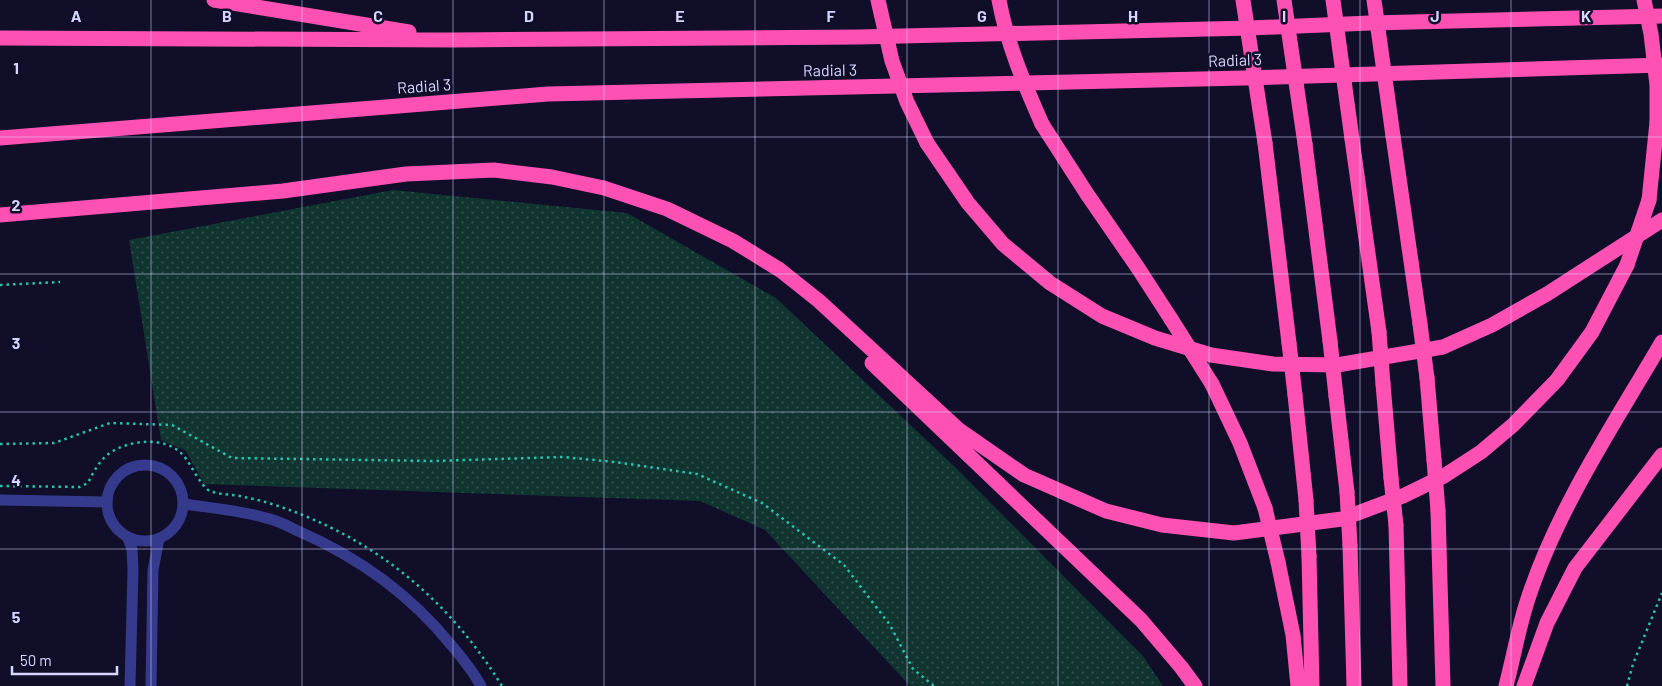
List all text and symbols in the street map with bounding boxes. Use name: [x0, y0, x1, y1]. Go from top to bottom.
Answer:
text: A: [71, 6, 82, 25]
text: B: [222, 6, 232, 25]
text: C: [373, 6, 383, 25]
text: D: [524, 6, 534, 25]
text: E: [675, 6, 685, 25]
text: F: [827, 6, 836, 25]
text: G: [977, 6, 987, 25]
text: H: [1128, 6, 1138, 25]
text: I: [1282, 6, 1286, 25]
text: J: [1430, 6, 1440, 25]
text: K: [1581, 6, 1591, 25]
street label: Radial 3: [1208, 49, 1262, 70]
text: 1: [13, 58, 19, 77]
street label: Radial 3: [803, 60, 857, 79]
street label: Radial 3: [396, 74, 452, 97]
text: 2: [12, 195, 21, 214]
text: 3: [12, 333, 20, 352]
text: 4: [11, 470, 21, 489]
text: 5: [12, 607, 21, 626]
scale bar: [12, 644, 118, 676]
text: 50 m: [20, 651, 52, 669]

